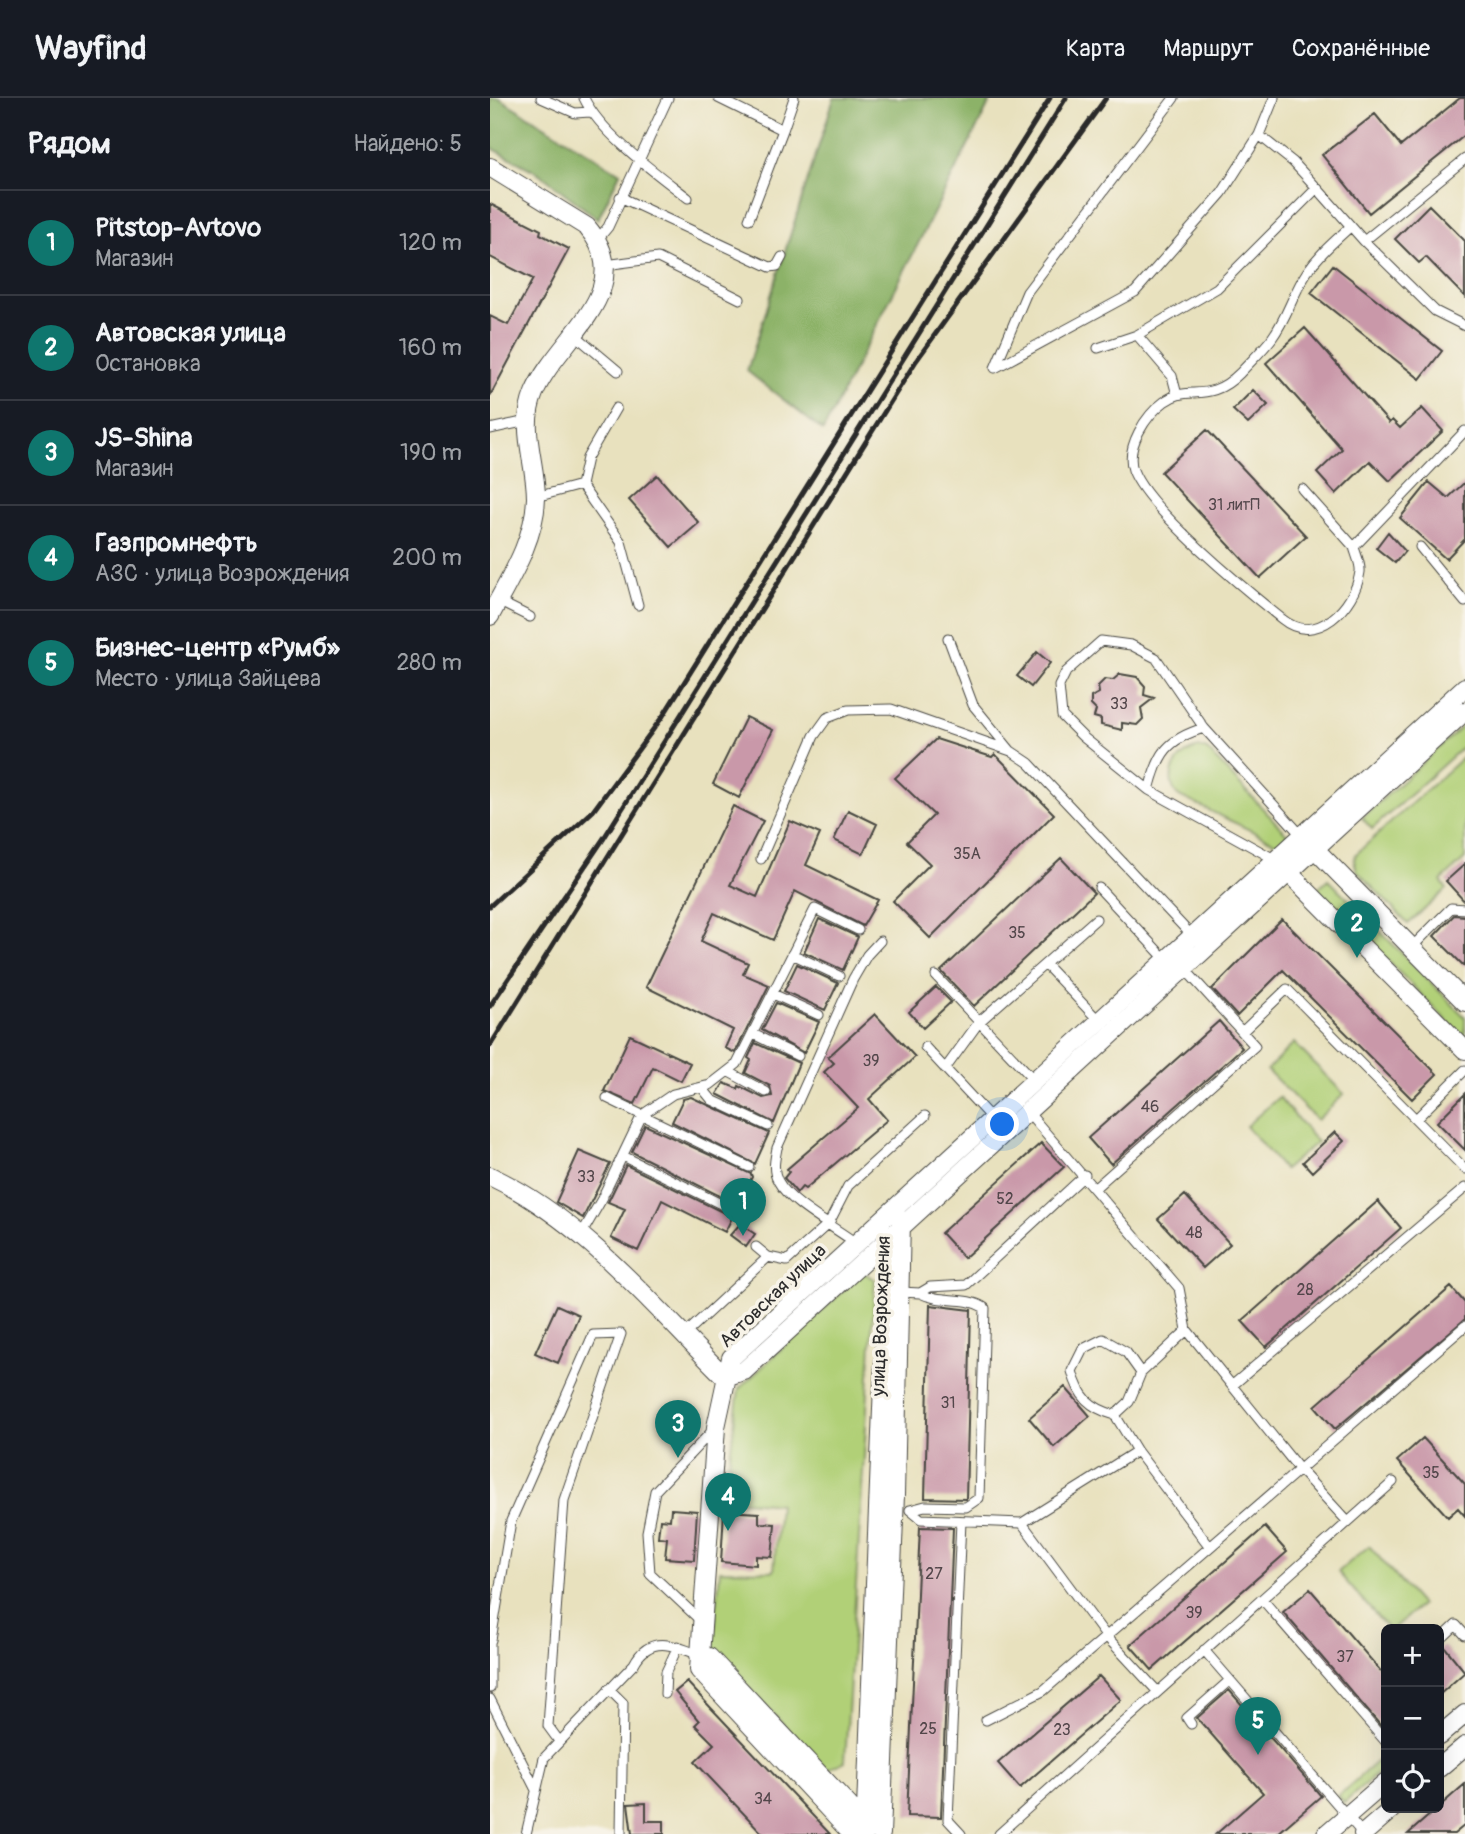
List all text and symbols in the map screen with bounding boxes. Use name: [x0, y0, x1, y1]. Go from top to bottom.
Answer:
text: Wayfind: [35, 28, 147, 69]
text: Карта: [1066, 34, 1125, 63]
text: Маршрут: [1163, 34, 1254, 63]
text: Сохранённые: [1292, 34, 1430, 63]
text: Рядом: [28, 125, 111, 162]
text: Найдено: 5: [353, 129, 462, 158]
text: Pitstop-Avtovo: [95, 212, 261, 244]
text: 1: [47, 228, 56, 257]
text: 120 m: [399, 228, 462, 257]
text: Магазин: [95, 244, 174, 273]
text: Автовская улица: [95, 317, 286, 349]
text: 2: [45, 333, 57, 362]
text: 160 m: [398, 333, 462, 362]
text: Остановка: [95, 349, 201, 378]
text: JS-Shina: [95, 422, 192, 454]
text: 3: [45, 438, 57, 467]
text: 190 m: [400, 438, 462, 467]
text: Магазин: [95, 454, 174, 483]
house number: 31 литП: [1208, 495, 1260, 515]
text: Газпромнефть: [95, 527, 258, 559]
text: 4: [44, 543, 58, 572]
text: 200 m: [392, 543, 462, 572]
text: АЗС · улица Возрождения: [95, 559, 350, 588]
text: Бизнес-центр «Румб»: [95, 632, 340, 664]
text: 5: [45, 648, 57, 677]
text: 280 m: [396, 648, 462, 677]
text: Место · улица Зайцева: [95, 664, 321, 693]
house number: 33: [1110, 694, 1128, 714]
house number: 35А: [953, 844, 981, 864]
pin: 2: [1334, 900, 1380, 958]
house number: 35: [1008, 923, 1026, 943]
house number: 39: [862, 1051, 880, 1071]
house number: 46: [1141, 1097, 1159, 1117]
your location: [985, 1107, 1019, 1141]
house number: 33: [577, 1167, 595, 1187]
pin: 1: [720, 1178, 766, 1236]
house number: 52: [996, 1189, 1014, 1209]
house number: 48: [1185, 1223, 1203, 1243]
street label: улица Возрождения: [866, 1235, 896, 1398]
street label: Автовская улица: [714, 1239, 831, 1353]
house number: 28: [1296, 1280, 1314, 1300]
house number: 31: [940, 1393, 956, 1413]
pin: 3: [655, 1400, 701, 1458]
house number: 35: [1422, 1463, 1440, 1483]
pin: 4: [705, 1473, 751, 1531]
house number: 27: [925, 1564, 943, 1584]
house number: 39: [1185, 1603, 1203, 1623]
map controls: [1381, 1624, 1444, 1813]
button: +: [1381, 1624, 1444, 1687]
house number: 37: [1336, 1647, 1354, 1667]
button: −: [1381, 1687, 1444, 1750]
pin: 5: [1235, 1697, 1281, 1755]
house number: 25: [919, 1719, 937, 1739]
house number: 23: [1053, 1720, 1071, 1740]
button: locate: [1381, 1750, 1444, 1813]
house number: 34: [754, 1789, 772, 1809]

